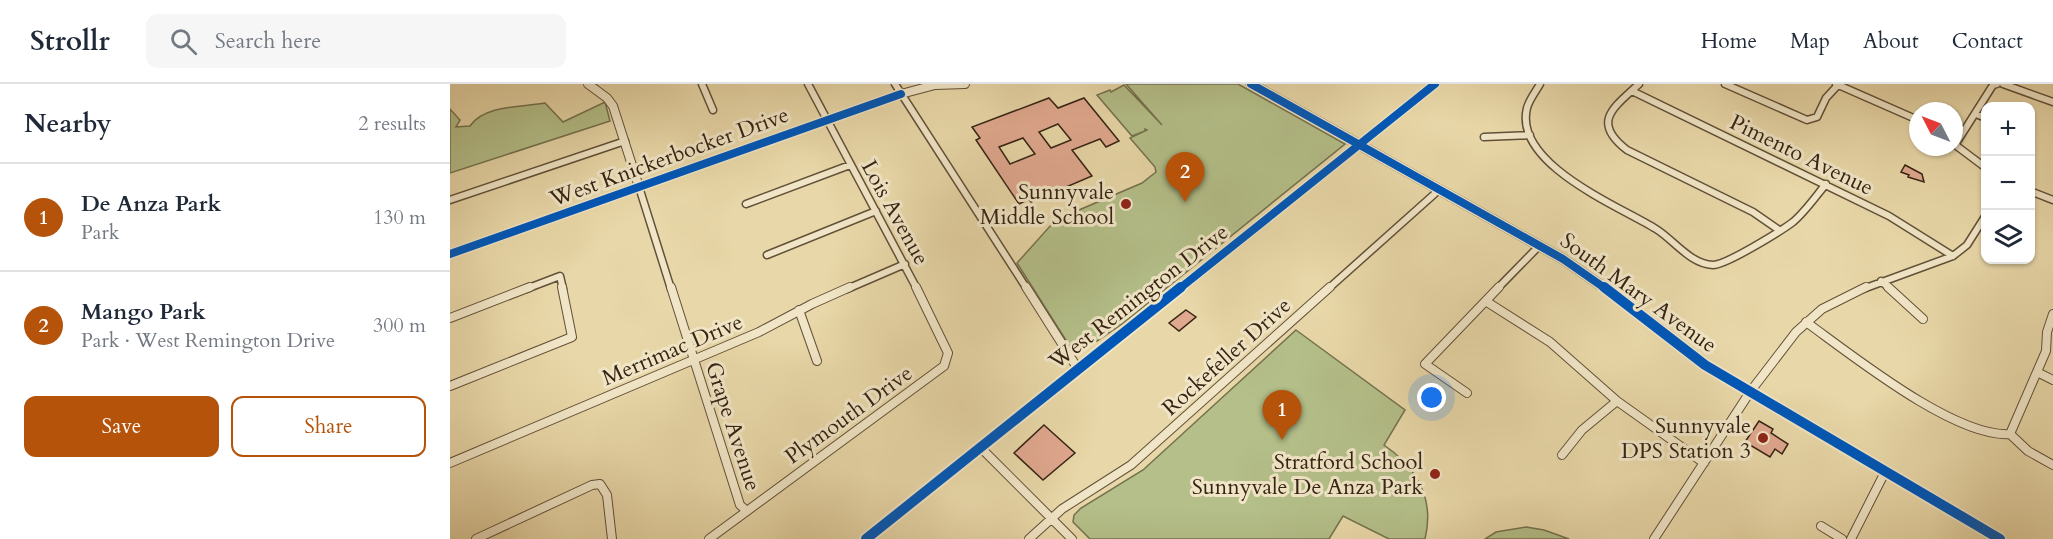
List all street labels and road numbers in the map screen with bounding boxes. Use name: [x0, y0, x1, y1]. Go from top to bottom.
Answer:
street label: West Knickerbocker Drive: [545, 100, 793, 214]
street label: Pimento Avenue: [1725, 107, 1878, 203]
street label: Lois Avenue: [854, 154, 936, 270]
street label: West Remington Drive: [1042, 217, 1234, 377]
street label: South Mary Avenue: [1554, 226, 1723, 360]
street label: Rockefeller Drive: [1156, 291, 1298, 423]
street label: Merrimac Drive: [597, 307, 747, 393]
street label: Grape Avenue: [698, 358, 768, 495]
street label: Plymouth Drive: [779, 358, 918, 471]

